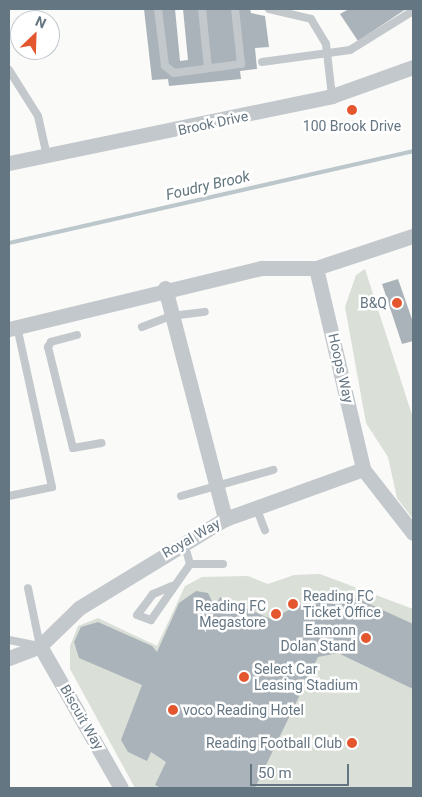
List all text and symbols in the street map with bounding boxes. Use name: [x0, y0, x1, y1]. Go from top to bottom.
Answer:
north arrow: [10, 10, 60, 60]
text: N: [33, 13, 48, 32]
marker: 100 Brook Drive: [346, 104, 358, 116]
street label: Brook Drive: [176, 107, 250, 139]
place label: 100 Brook Drive: [303, 118, 401, 134]
water label: Foudry Brook: [164, 168, 252, 204]
place label: B&Q: [360, 295, 387, 311]
marker: B&Q: [391, 297, 403, 309]
street label: Hoops Way: [325, 332, 357, 404]
street label: Royal Way: [159, 515, 223, 561]
place label: Reading FC Ticket Office: [303, 588, 381, 620]
place label: Reading FC Megastore: [195, 598, 266, 630]
marker: Reading FC Ticket Office: [287, 598, 299, 610]
marker: Reading FC Megastore: [270, 608, 282, 620]
place label: Eamonn Dolan Stand: [280, 622, 356, 654]
marker: Eamonn Dolan Stand: [360, 632, 372, 644]
place label: Select Car Leasing Stadium: [254, 661, 358, 694]
marker: Select Car Leasing Stadium: [238, 671, 250, 683]
street label: Biscuit Way: [57, 682, 107, 752]
place label: voco Reading Hotel: [183, 702, 304, 718]
marker: voco Reading Hotel: [167, 704, 179, 716]
place label: Reading Football Club: [206, 735, 342, 751]
marker: Reading Football Club: [346, 737, 358, 749]
scale bar: [252, 754, 351, 786]
text: 50 m: [258, 764, 292, 782]

